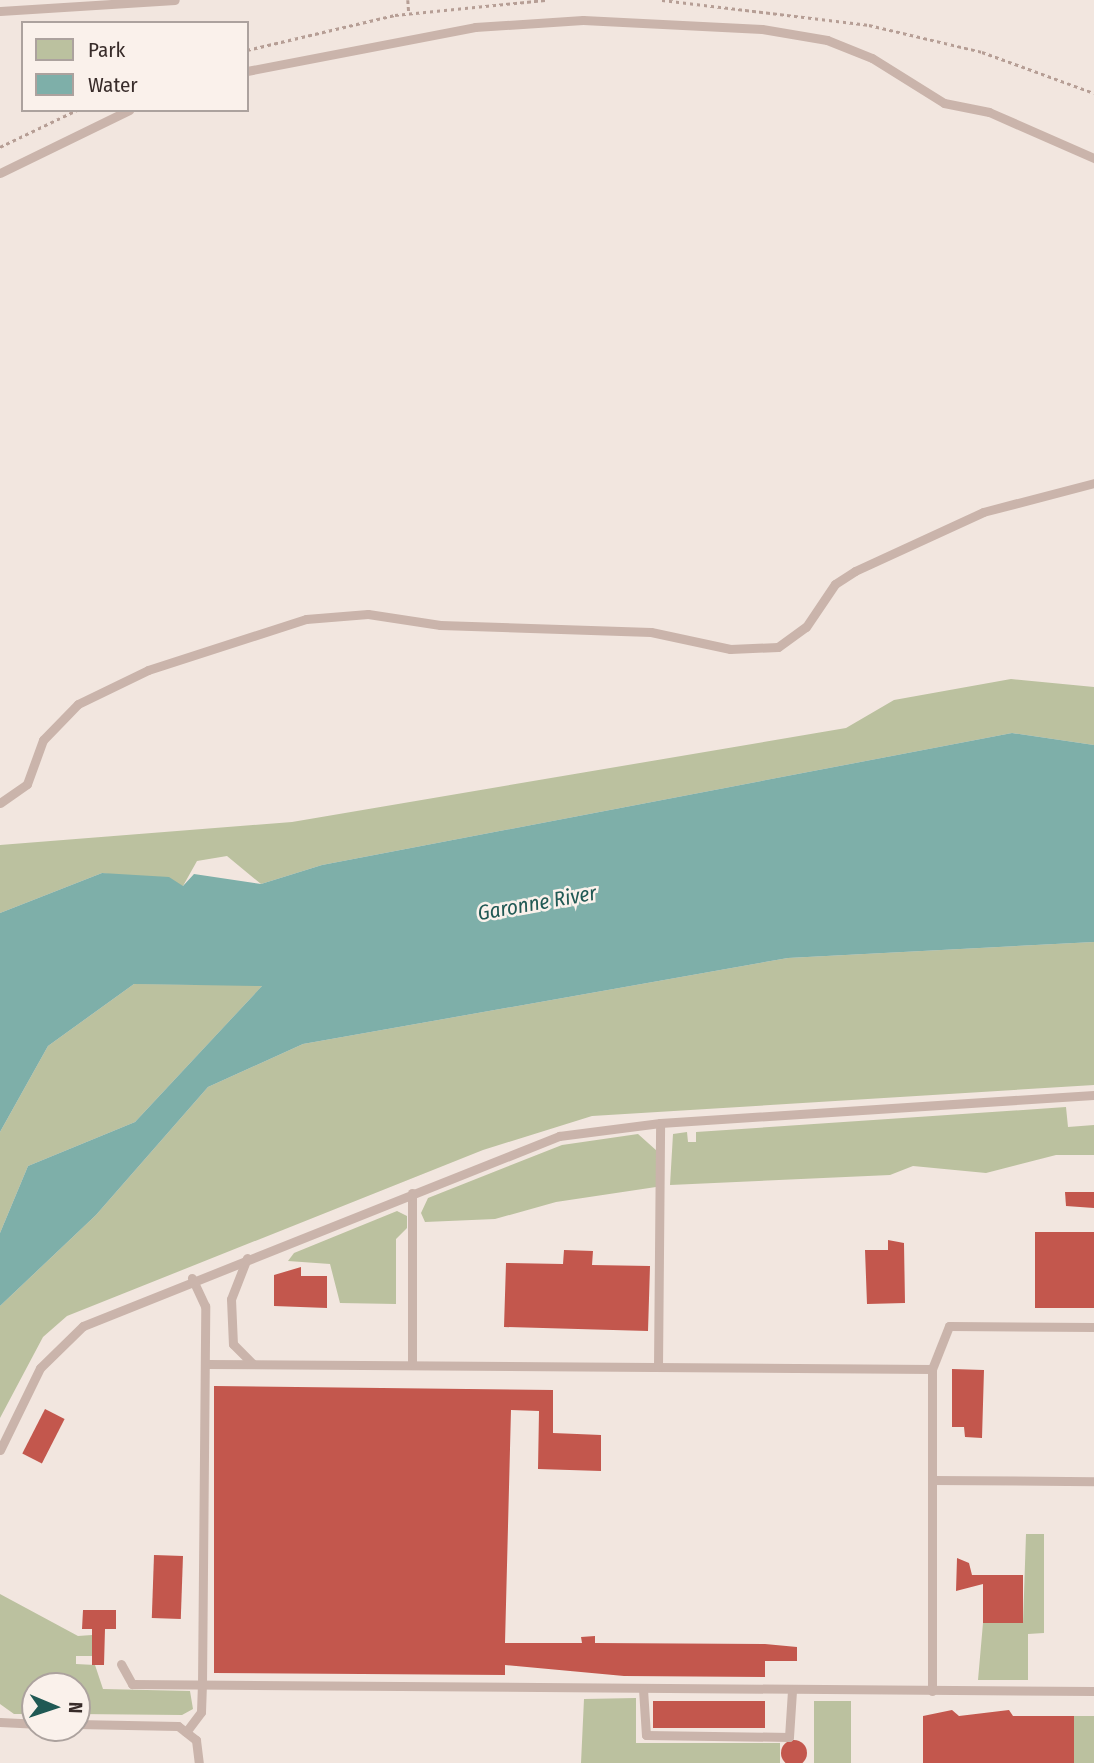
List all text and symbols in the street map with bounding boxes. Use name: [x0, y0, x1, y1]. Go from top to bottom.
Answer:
legend: [21, 21, 248, 112]
text: Park: [88, 37, 125, 63]
text: Water: [88, 72, 138, 98]
water label: Garonne River: [476, 880, 598, 926]
north arrow: [21, 1672, 91, 1742]
text: N: [64, 1702, 87, 1714]

